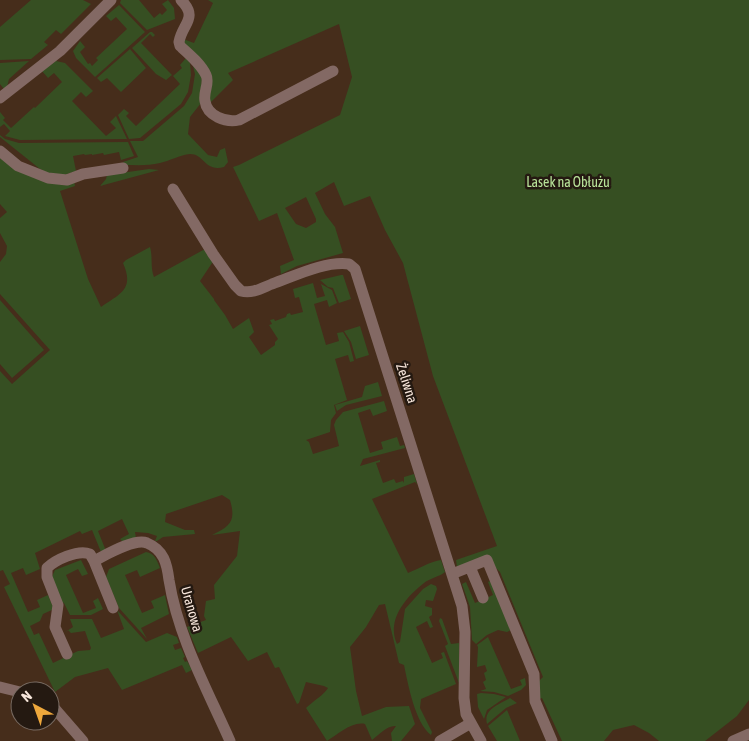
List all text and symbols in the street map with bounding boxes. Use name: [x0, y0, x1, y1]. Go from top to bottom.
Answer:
park label: Lasek na Obłużu: [526, 174, 610, 190]
street label: Żeliwna: [393, 361, 421, 405]
street label: Uranowa: [178, 584, 206, 634]
north arrow: [10, 681, 60, 731]
text: N: [18, 687, 35, 705]

